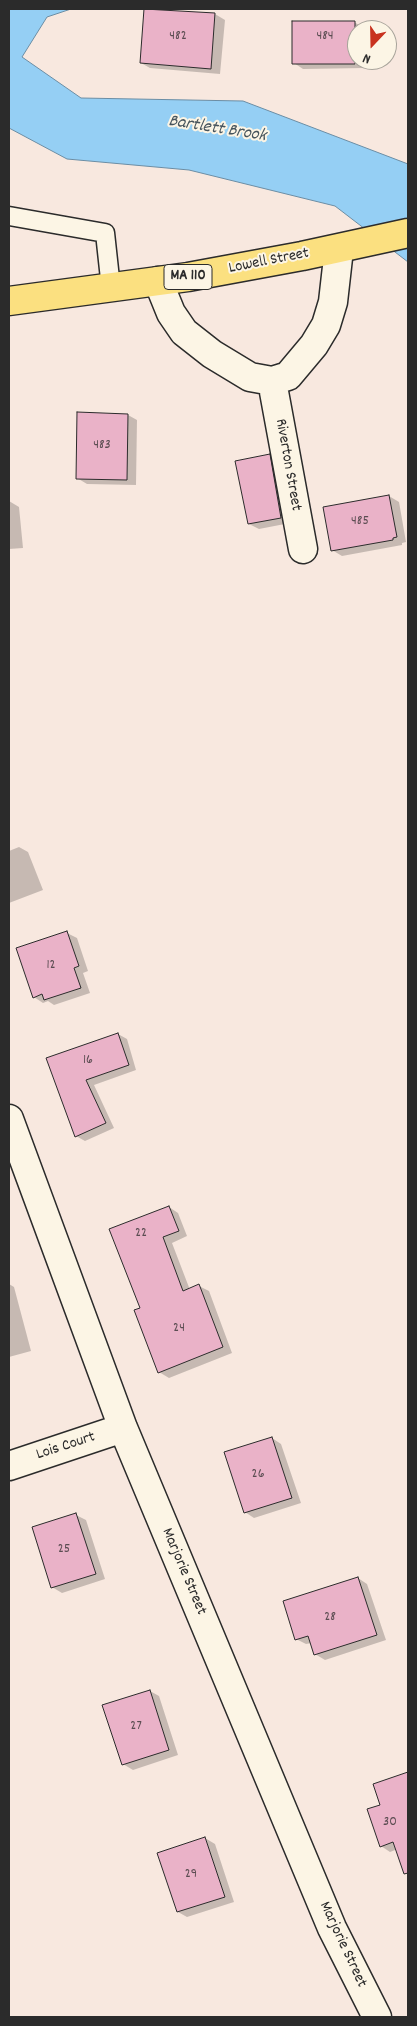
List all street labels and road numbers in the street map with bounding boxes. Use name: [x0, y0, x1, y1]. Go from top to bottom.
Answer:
street label: Lowell Street: [227, 245, 311, 279]
road number: MA 110: [164, 264, 212, 290]
street label: Riverton Street: [269, 417, 305, 513]
street label: Lois Court: [34, 1428, 98, 1466]
street label: Marjorie Street: [156, 1526, 210, 1618]
street label: Marjorie Street: [314, 1899, 370, 1991]

